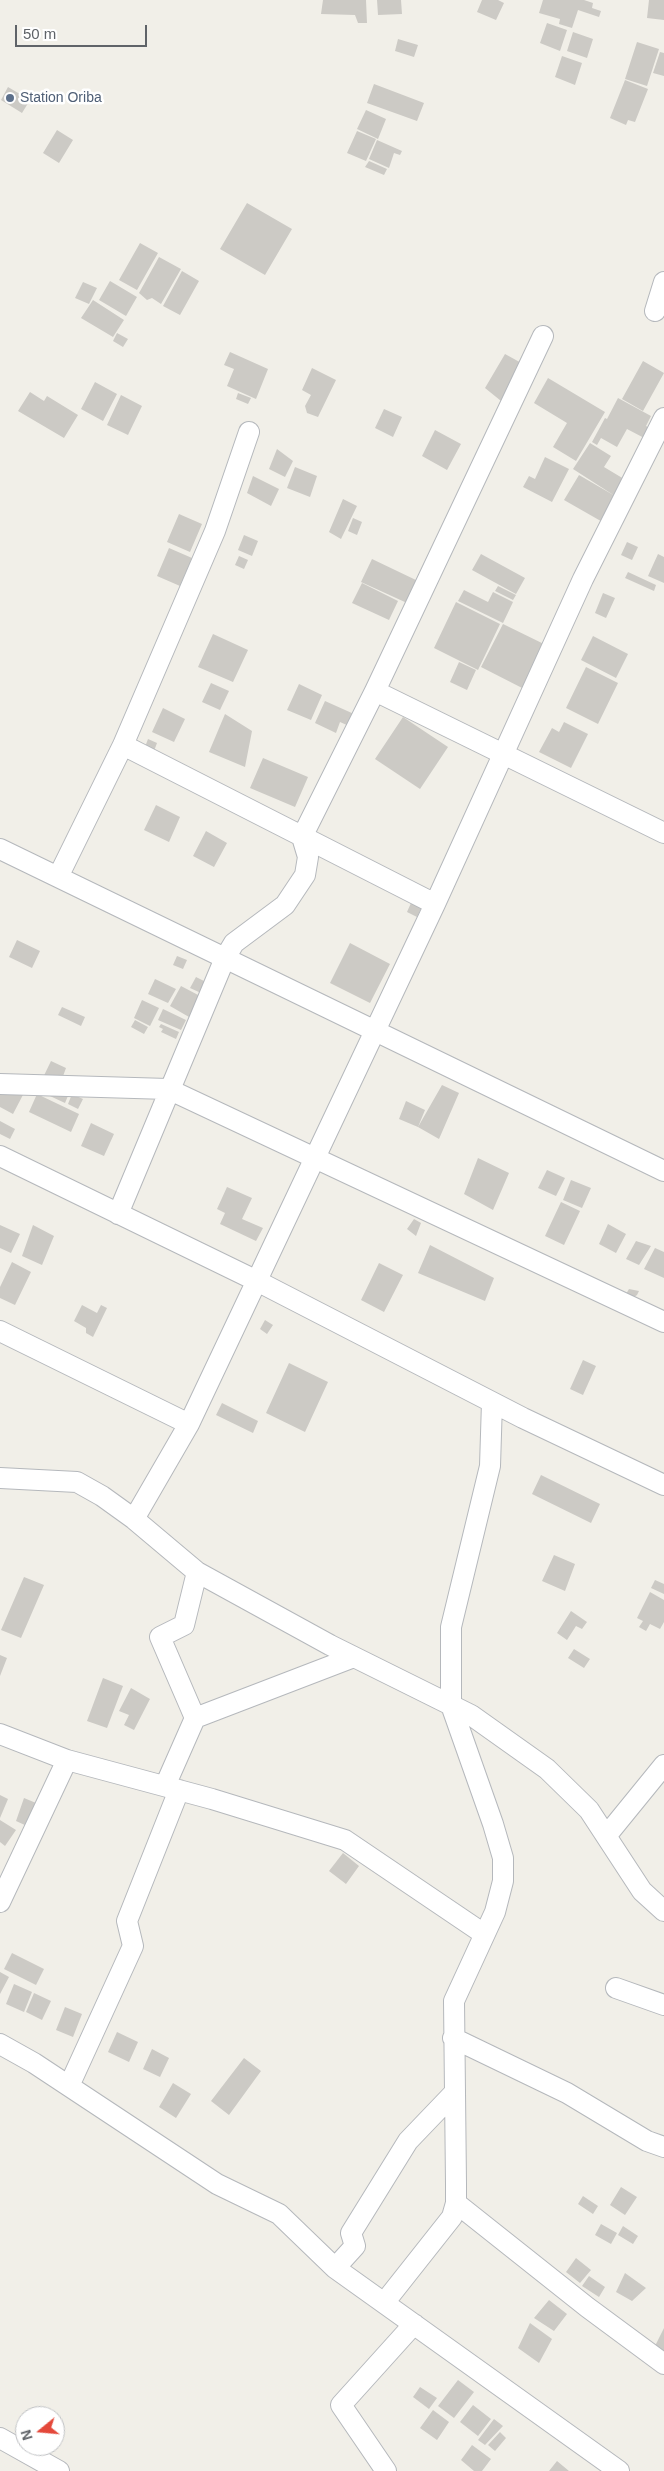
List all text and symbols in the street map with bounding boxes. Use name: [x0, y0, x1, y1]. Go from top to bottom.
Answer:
scale bar: [18, 15, 150, 47]
text: 50 m: [23, 25, 56, 42]
place label: Station Oriba: [20, 90, 102, 106]
marker: Station Oriba: [4, 92, 16, 104]
north arrow: [15, 2406, 65, 2456]
text: N: [17, 2428, 36, 2442]

